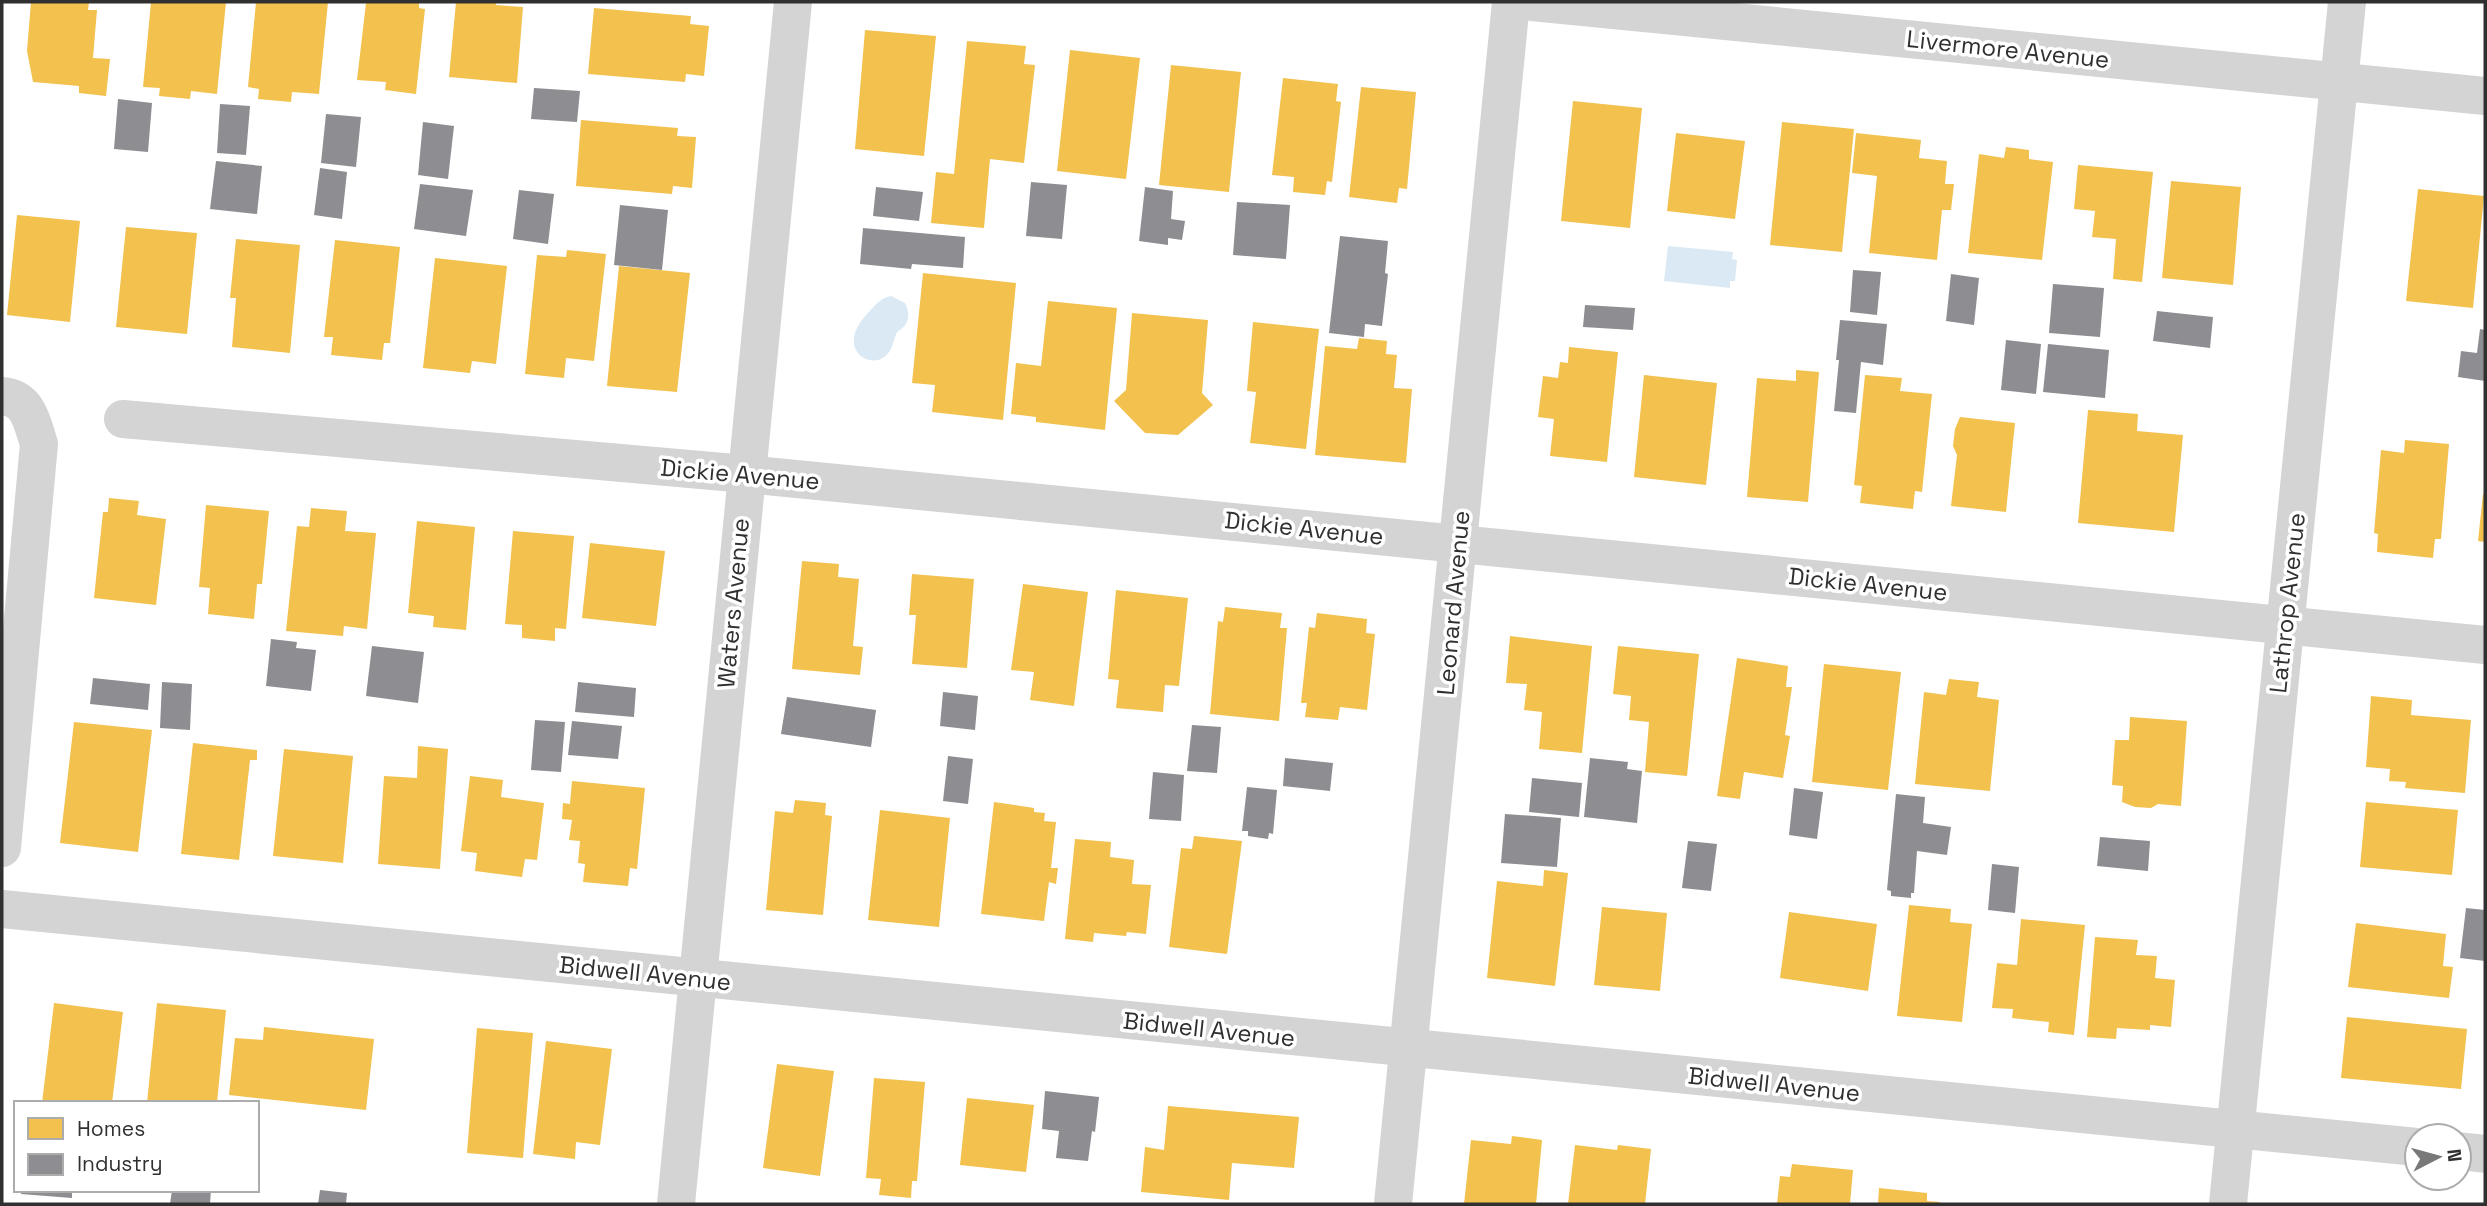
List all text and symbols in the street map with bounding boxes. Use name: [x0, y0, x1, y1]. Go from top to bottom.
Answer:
street label: Livermore Avenue: [1905, 23, 2111, 75]
street label: Dickie Avenue: [659, 452, 821, 496]
street label: Dickie Avenue: [1223, 504, 1385, 552]
street label: Leonard Avenue: [1429, 509, 1477, 697]
street label: Lathrop Avenue: [2262, 511, 2312, 695]
street label: Waters Avenue: [710, 517, 756, 689]
street label: Dickie Avenue: [1787, 560, 1949, 608]
street label: Bidwell Avenue: [557, 949, 733, 997]
street label: Bidwell Avenue: [1121, 1005, 1297, 1053]
street label: Bidwell Avenue: [1686, 1060, 1862, 1108]
legend: [14, 1101, 259, 1192]
text: Homes: [77, 1115, 145, 1142]
north arrow: [2403, 1122, 2473, 1192]
text: N: [2441, 1148, 2468, 1163]
text: Industry: [77, 1150, 163, 1177]

